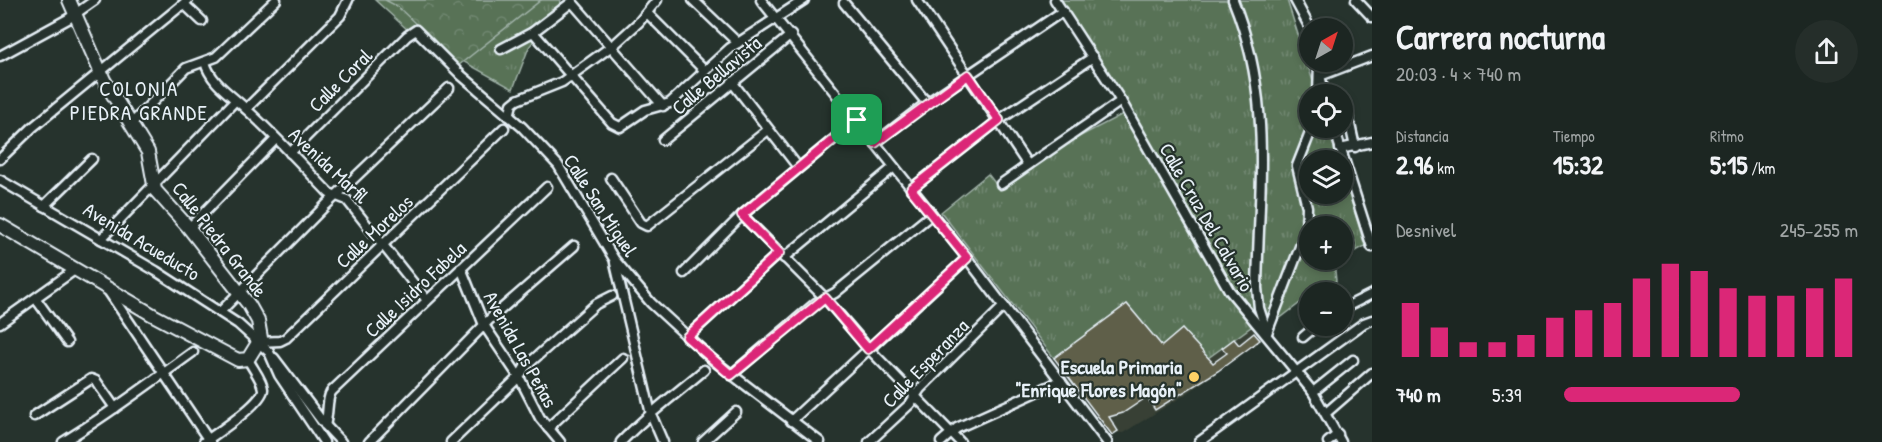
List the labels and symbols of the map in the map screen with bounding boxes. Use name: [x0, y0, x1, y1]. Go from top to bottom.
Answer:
north arrow: [1299, 18, 1353, 72]
street label: Calle Bellavista: [665, 29, 767, 121]
street label: Calle Coral: [302, 42, 378, 118]
district label: COLONIA PIEDRA GRANDE: [70, 74, 208, 127]
pin: [831, 94, 882, 145]
street label: Avenida Marfil: [283, 121, 375, 210]
street label: Calle Cruz Del Calvario: [1153, 138, 1261, 296]
street label: Calle San Miguel: [558, 148, 645, 262]
street label: Calle Piedra Grande: [166, 176, 274, 302]
street label: Calle Morelos: [329, 188, 419, 274]
street label: Avenida Acueducto: [79, 196, 205, 286]
street label: Calle Isidro Fabela: [358, 235, 472, 343]
street label: Avenida Las Peñas: [478, 286, 564, 412]
street label: Calle Esperanza: [876, 313, 974, 413]
place label: Escuela Primaria "Enrique Flores Magón": [1015, 353, 1182, 404]
marker: Escuela Primaria "Enrique Flores Magón": [1187, 370, 1201, 384]

